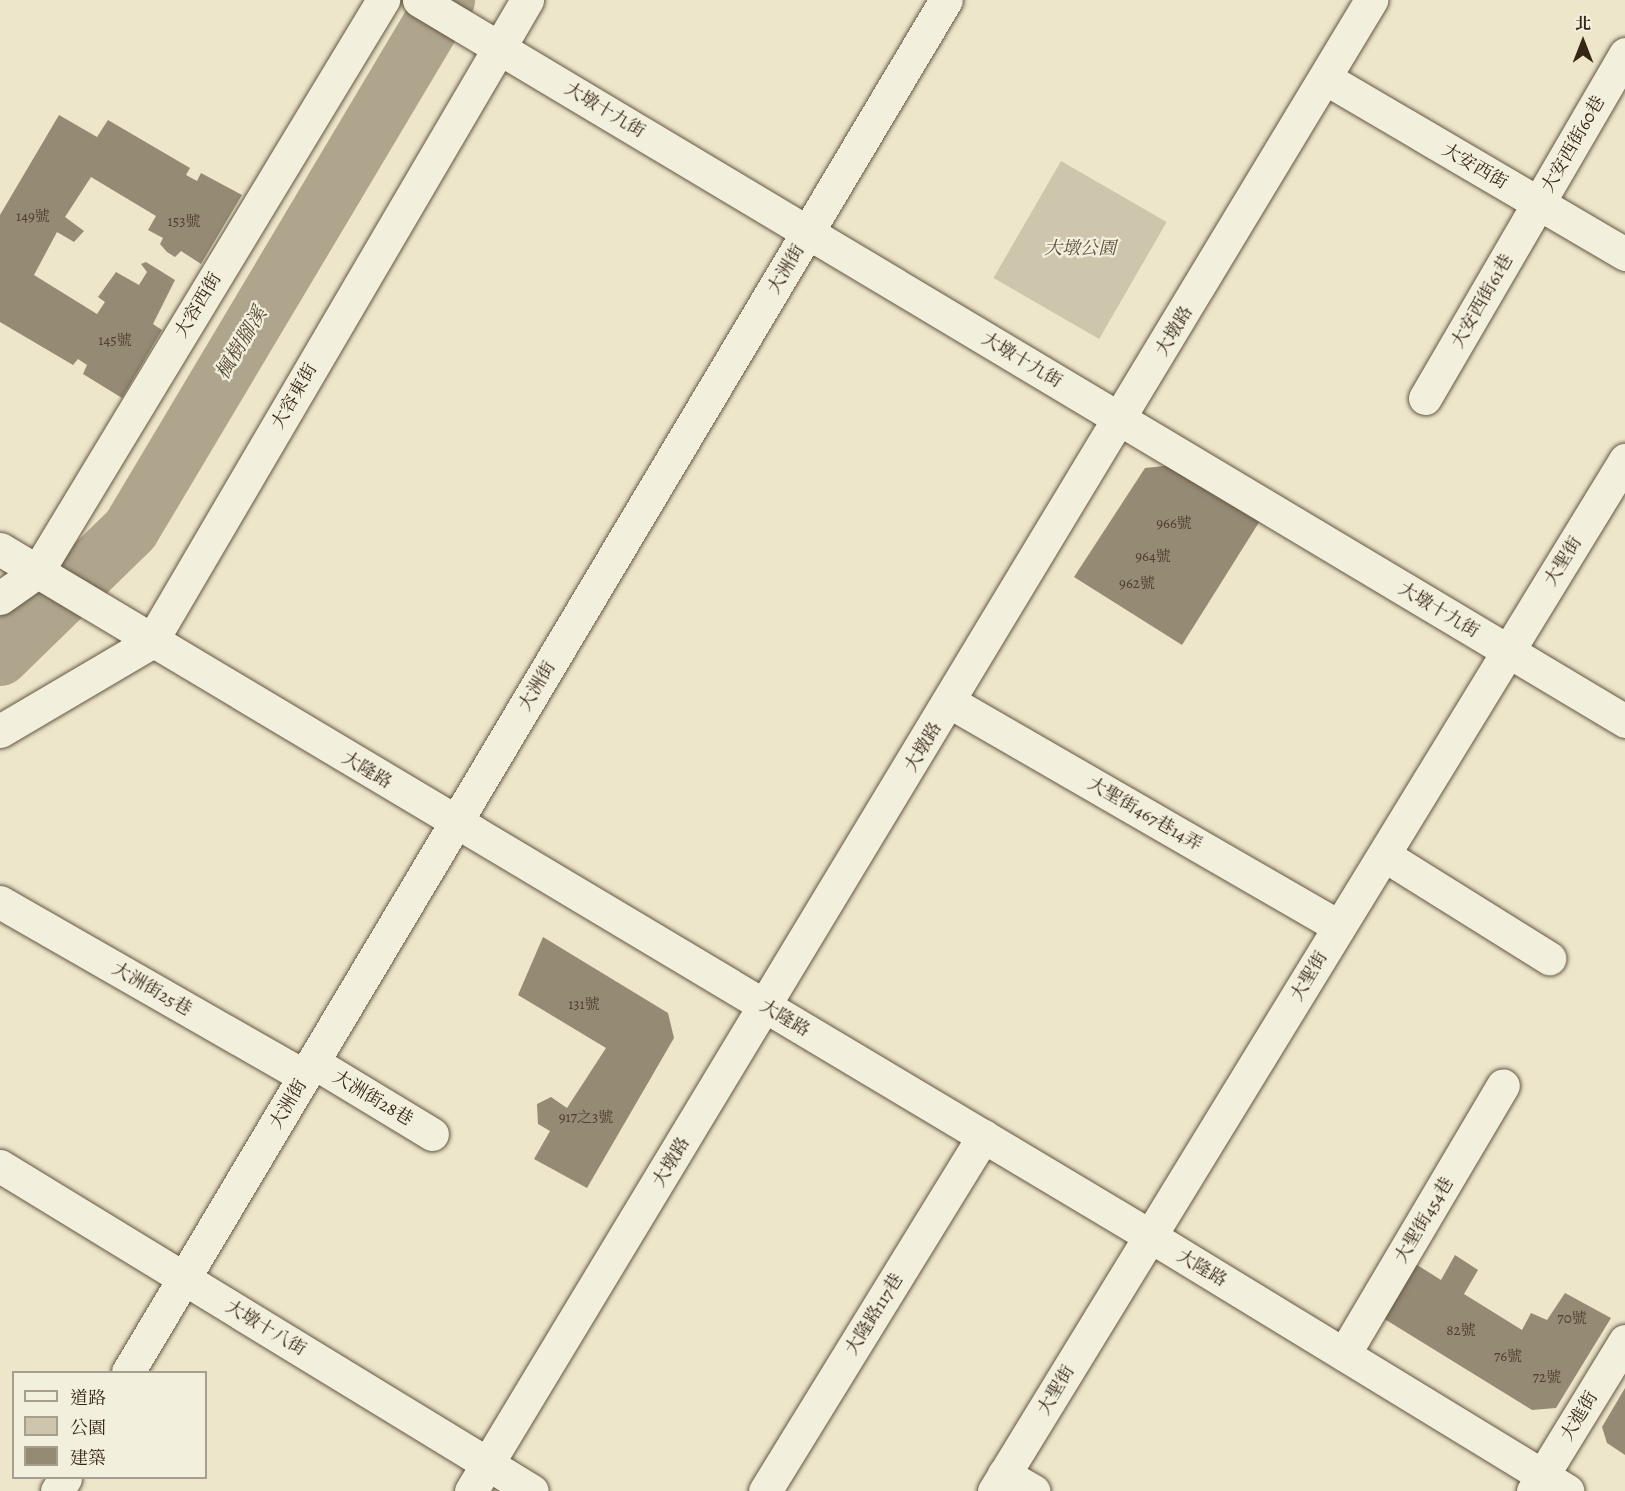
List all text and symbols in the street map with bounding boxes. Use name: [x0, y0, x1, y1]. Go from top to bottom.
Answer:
north arrow: [1553, 12, 1613, 72]
text: 北: [1575, 13, 1591, 35]
street label: 大墩十九街: [561, 78, 649, 142]
street label: 大安西街60巷: [1537, 92, 1609, 196]
street label: 大安西街: [1438, 139, 1512, 193]
house number: 149號: [16, 208, 50, 226]
house number: 153號: [168, 213, 200, 231]
park label: 大墩公園: [1044, 237, 1116, 259]
street label: 大洲街: [763, 240, 809, 298]
street label: 大安西街61巷: [1447, 250, 1517, 352]
street label: 大容西街: [170, 269, 226, 341]
street label: 大墩路: [1151, 302, 1197, 360]
water label: 楓樹腳溪: [210, 303, 272, 383]
street label: 大墩十九街: [978, 328, 1066, 392]
house number: 145號: [98, 332, 132, 350]
street label: 大容東街: [267, 359, 321, 433]
house number: 966號: [1156, 515, 1192, 533]
street label: 大聖街: [1540, 532, 1586, 590]
house number: 964號: [1135, 548, 1171, 566]
house number: 962號: [1119, 575, 1155, 593]
street label: 大墩十九街: [1395, 578, 1483, 642]
street label: 大洲街: [514, 657, 560, 715]
street label: 大墩路: [900, 718, 946, 776]
street label: 大隆路: [338, 747, 396, 793]
street label: 大聖街467巷14弄: [1084, 773, 1206, 855]
street label: 大聖街: [1286, 947, 1332, 1005]
street label: 大洲街25巷: [108, 958, 196, 1020]
street label: 大隆路: [756, 995, 814, 1041]
house number: 131號: [568, 996, 600, 1014]
street label: 大洲街28巷: [329, 1066, 417, 1130]
street label: 大洲街: [265, 1075, 311, 1133]
house number: 917之3號: [559, 1109, 613, 1127]
street label: 大墩路: [648, 1133, 694, 1191]
street label: 大聖街454巷: [1390, 1173, 1458, 1267]
street label: 大隆路: [1173, 1245, 1231, 1291]
street label: 大隆路117巷: [840, 1269, 908, 1359]
street label: 大墩十八街: [222, 1296, 310, 1360]
house number: 70號: [1557, 1310, 1587, 1328]
house number: 82號: [1446, 1322, 1476, 1340]
house number: 76號: [1494, 1348, 1522, 1366]
street label: 大聖街: [1033, 1361, 1079, 1419]
house number: 72號: [1533, 1369, 1561, 1387]
legend: [12, 1371, 207, 1479]
text: 道路: [70, 1386, 106, 1410]
street label: 大進街: [1556, 1387, 1602, 1445]
text: 公園: [70, 1416, 106, 1440]
text: 建築: [70, 1446, 106, 1470]

